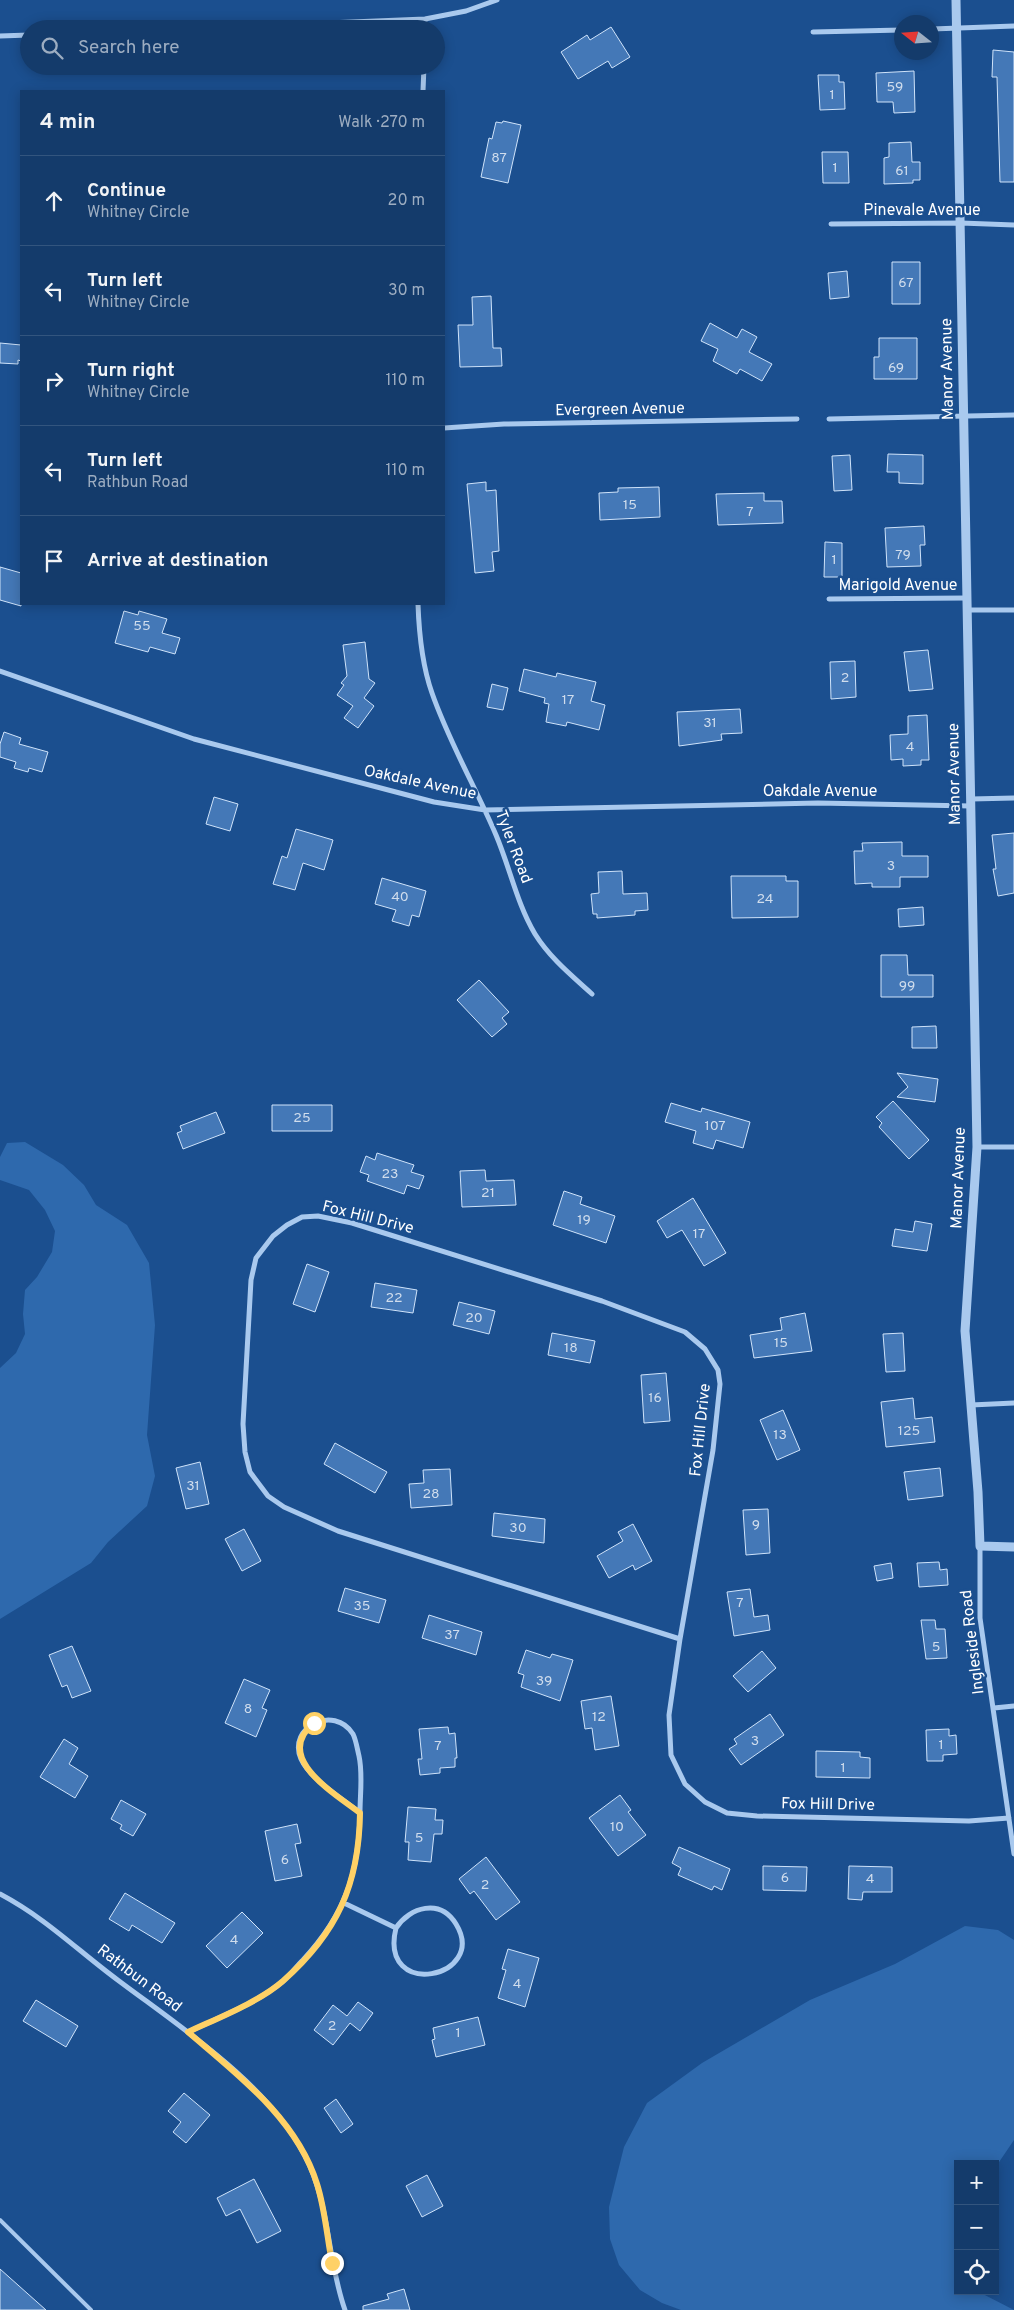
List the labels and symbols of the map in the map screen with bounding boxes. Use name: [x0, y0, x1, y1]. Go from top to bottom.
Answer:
north arrow: [894, 15, 939, 60]
house number: 59: [887, 79, 903, 96]
house number: 1: [829, 87, 835, 104]
house number: 87: [491, 150, 507, 167]
house number: 1: [832, 160, 838, 177]
house number: 61: [895, 163, 909, 180]
street label: Pinevale Avenue: [863, 201, 981, 221]
house number: 67: [898, 275, 914, 292]
street label: Manor Avenue: [937, 318, 959, 420]
house number: 69: [888, 360, 904, 377]
street label: Evergreen Avenue: [555, 399, 685, 421]
house number: 15: [623, 497, 637, 514]
house number: 7: [746, 504, 754, 521]
house number: 79: [895, 547, 911, 564]
house number: 1: [831, 552, 837, 569]
street label: Marigold Avenue: [839, 576, 957, 596]
house number: 55: [133, 618, 151, 635]
house number: 2: [841, 670, 849, 687]
house number: 17: [562, 692, 574, 709]
house number: 31: [703, 715, 717, 732]
street label: Manor Avenue: [944, 723, 966, 825]
house number: 4: [906, 739, 914, 756]
street label: Oakdale Avenue: [362, 761, 478, 805]
street label: Oakdale Avenue: [763, 782, 877, 802]
street label: Tyler Road: [490, 807, 536, 887]
house number: 3: [887, 858, 895, 875]
house number: 40: [391, 889, 409, 906]
house number: 24: [756, 891, 774, 908]
house number: 99: [899, 978, 915, 995]
house number: 25: [293, 1110, 311, 1127]
house number: 107: [704, 1118, 726, 1135]
street label: Manor Avenue: [947, 1127, 971, 1229]
house number: 23: [382, 1166, 399, 1183]
house number: 21: [481, 1185, 495, 1202]
street label: Fox Hill Drive: [320, 1197, 416, 1239]
house number: 19: [577, 1212, 591, 1229]
house number: 17: [693, 1226, 705, 1243]
house number: 22: [385, 1290, 403, 1307]
house number: 20: [465, 1310, 483, 1327]
house number: 15: [774, 1335, 788, 1352]
house number: 18: [564, 1340, 578, 1357]
street label: Fox Hill Drive: [686, 1382, 716, 1478]
house number: 16: [648, 1390, 662, 1407]
house number: 125: [898, 1423, 920, 1440]
house number: 13: [773, 1427, 787, 1444]
house number: 31: [186, 1478, 200, 1495]
house number: 28: [422, 1486, 440, 1503]
house number: 9: [752, 1517, 760, 1534]
house number: 30: [509, 1520, 527, 1537]
street label: Ingleside Road: [957, 1588, 989, 1696]
house number: 7: [736, 1595, 744, 1612]
house number: 35: [353, 1598, 371, 1615]
house number: 37: [444, 1627, 460, 1644]
house number: 5: [932, 1639, 940, 1656]
house number: 39: [536, 1673, 552, 1690]
house number: 8: [244, 1701, 252, 1718]
house number: 12: [592, 1709, 606, 1726]
route start: [303, 1712, 326, 1735]
house number: 3: [751, 1733, 759, 1750]
house number: 1: [938, 1737, 944, 1754]
house number: 7: [434, 1738, 442, 1755]
house number: 1: [840, 1760, 846, 1777]
street label: Fox Hill Drive: [781, 1794, 875, 1816]
house number: 10: [610, 1819, 624, 1836]
house number: 5: [415, 1830, 423, 1847]
house number: 6: [281, 1852, 289, 1869]
house number: 6: [781, 1870, 789, 1887]
house number: 4: [866, 1871, 874, 1888]
house number: 2: [481, 1877, 489, 1894]
house number: 4: [230, 1932, 238, 1949]
street label: Rathbun Road: [93, 1941, 185, 2017]
house number: 4: [513, 1976, 521, 1993]
house number: 2: [328, 2018, 336, 2035]
house number: 1: [455, 2025, 461, 2042]
route end: [321, 2252, 344, 2275]

